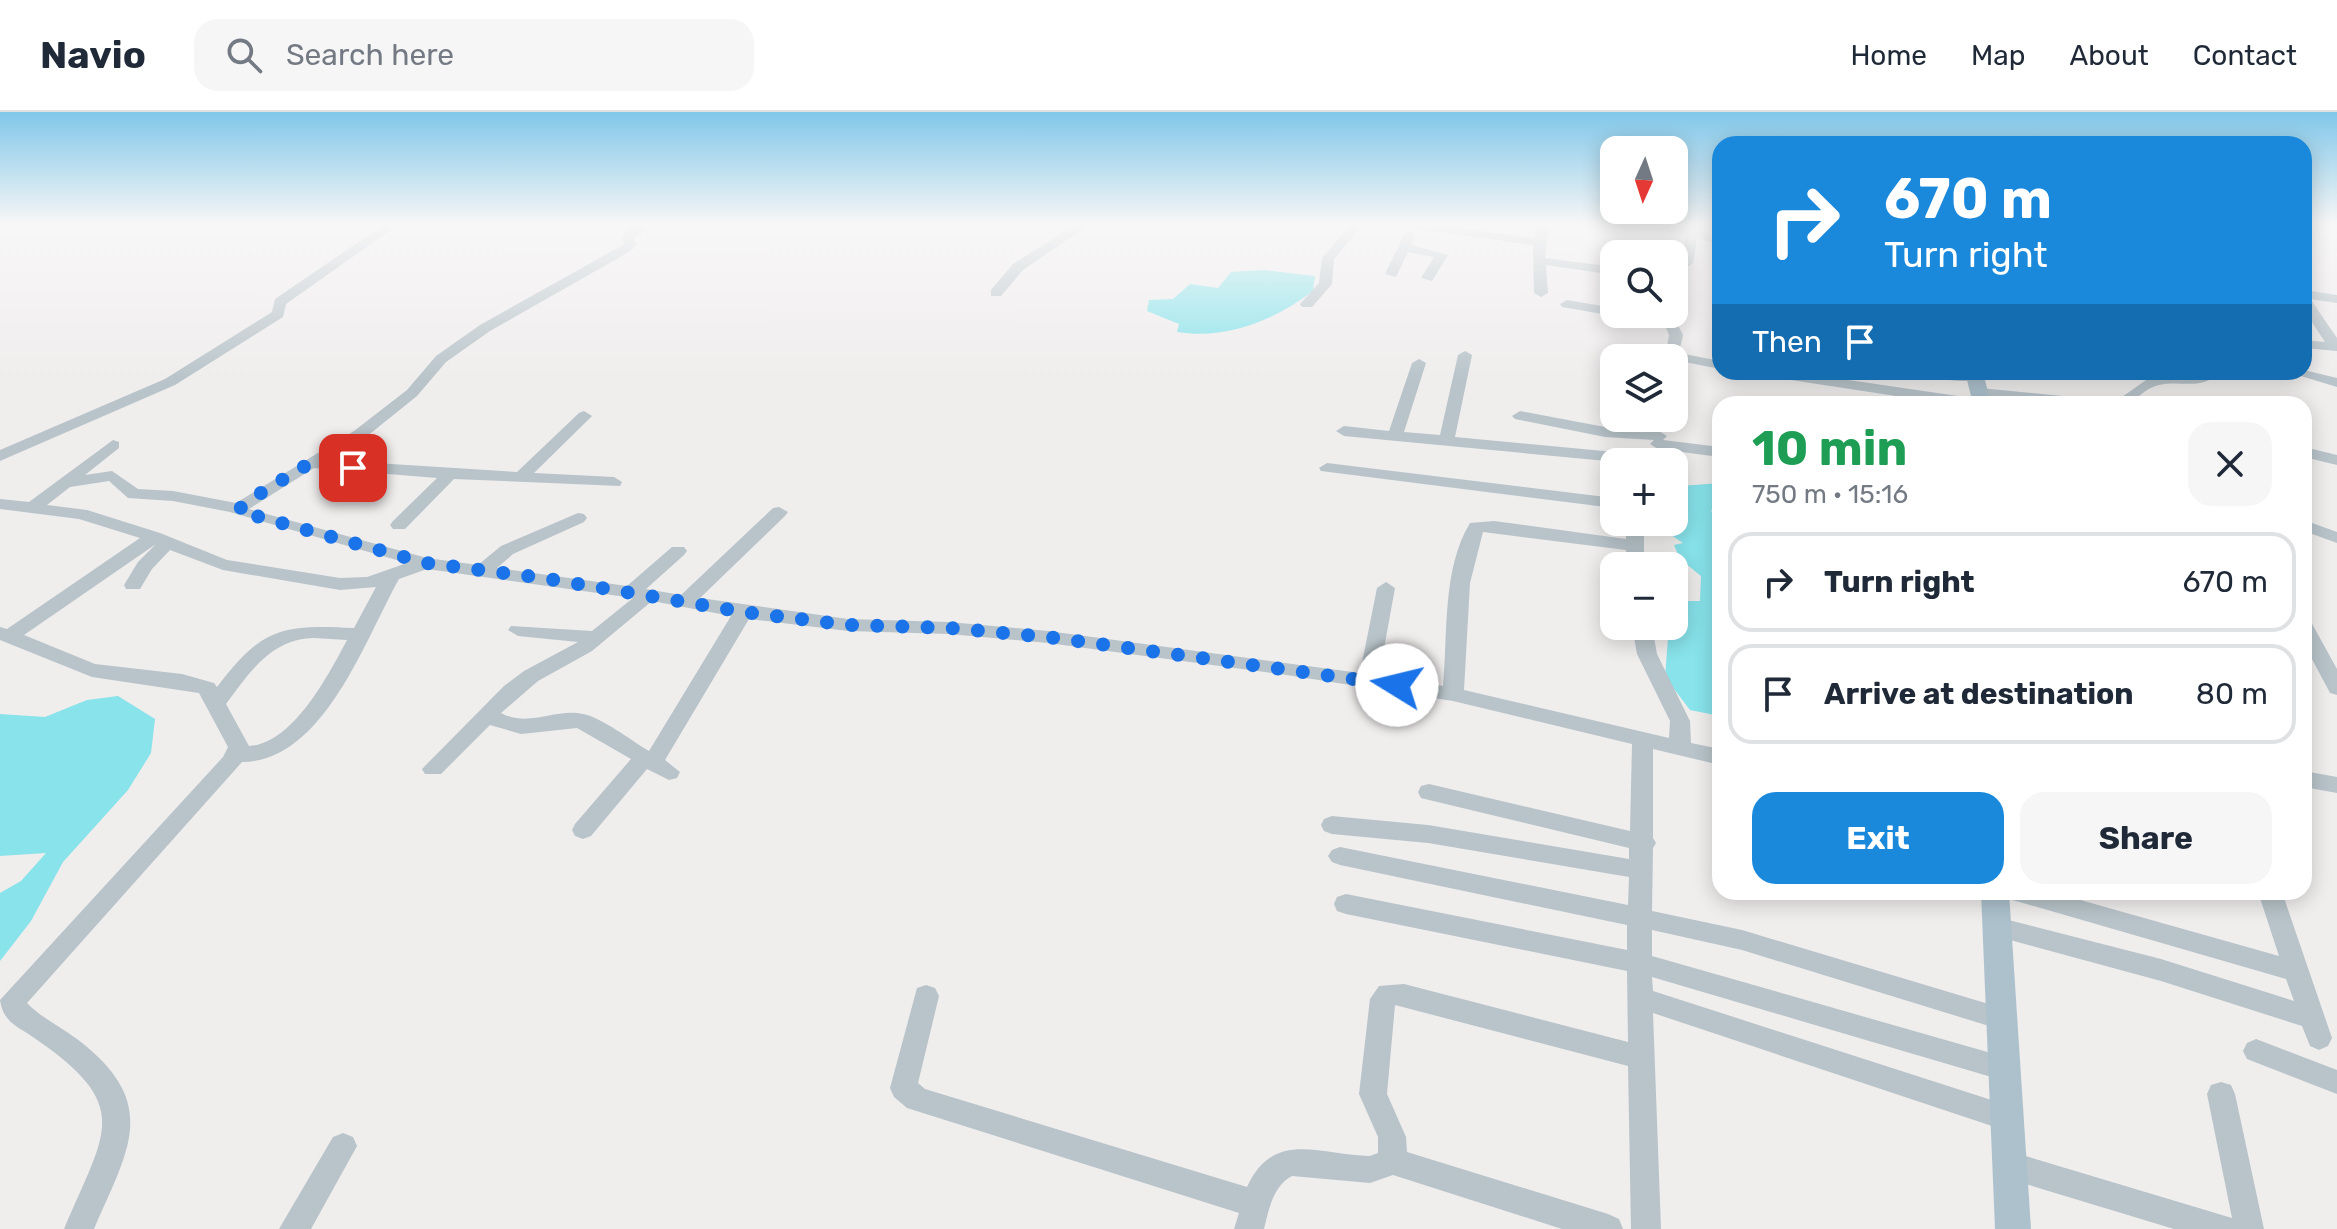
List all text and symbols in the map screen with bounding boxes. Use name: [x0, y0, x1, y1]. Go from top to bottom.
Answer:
search box: [194, 19, 754, 91]
text: Navio: [40, 32, 146, 78]
icon: search: [222, 33, 266, 77]
text: Search here: [286, 37, 454, 73]
text: Home: [1850, 39, 1927, 72]
text: Map: [1971, 39, 2025, 72]
text: About: [2069, 39, 2149, 72]
text: Contact: [2193, 39, 2297, 72]
north arrow: [1600, 136, 1688, 224]
map controls: [1600, 136, 1688, 640]
text: 670 m: [1884, 166, 2052, 232]
icon: right: [1752, 168, 1856, 272]
text: Turn right: [1884, 233, 2048, 276]
button: search: [1600, 240, 1688, 328]
icon: arrive: [1838, 320, 1882, 364]
text: Then: [1752, 324, 1822, 360]
button: layers: [1600, 344, 1688, 432]
text: 10 min: [1752, 420, 1907, 477]
button: close: [2188, 422, 2272, 506]
pin: [319, 434, 387, 502]
icon: arrive: [331, 446, 375, 490]
button: +: [1600, 448, 1688, 536]
text: 750 m · 15:16: [1752, 479, 1908, 510]
button: −: [1600, 552, 1688, 640]
icon: right: [1756, 560, 1800, 604]
text: Turn right: [1824, 564, 1975, 600]
text: 670 m: [2182, 564, 2268, 600]
position arrow: [1355, 643, 1439, 727]
icon: arrive: [1756, 672, 1800, 716]
text: Arrive at destination: [1824, 676, 2134, 712]
text: 80 m: [2196, 676, 2268, 712]
button: Exit: [1752, 792, 2004, 884]
button: Share: [2020, 792, 2272, 884]

